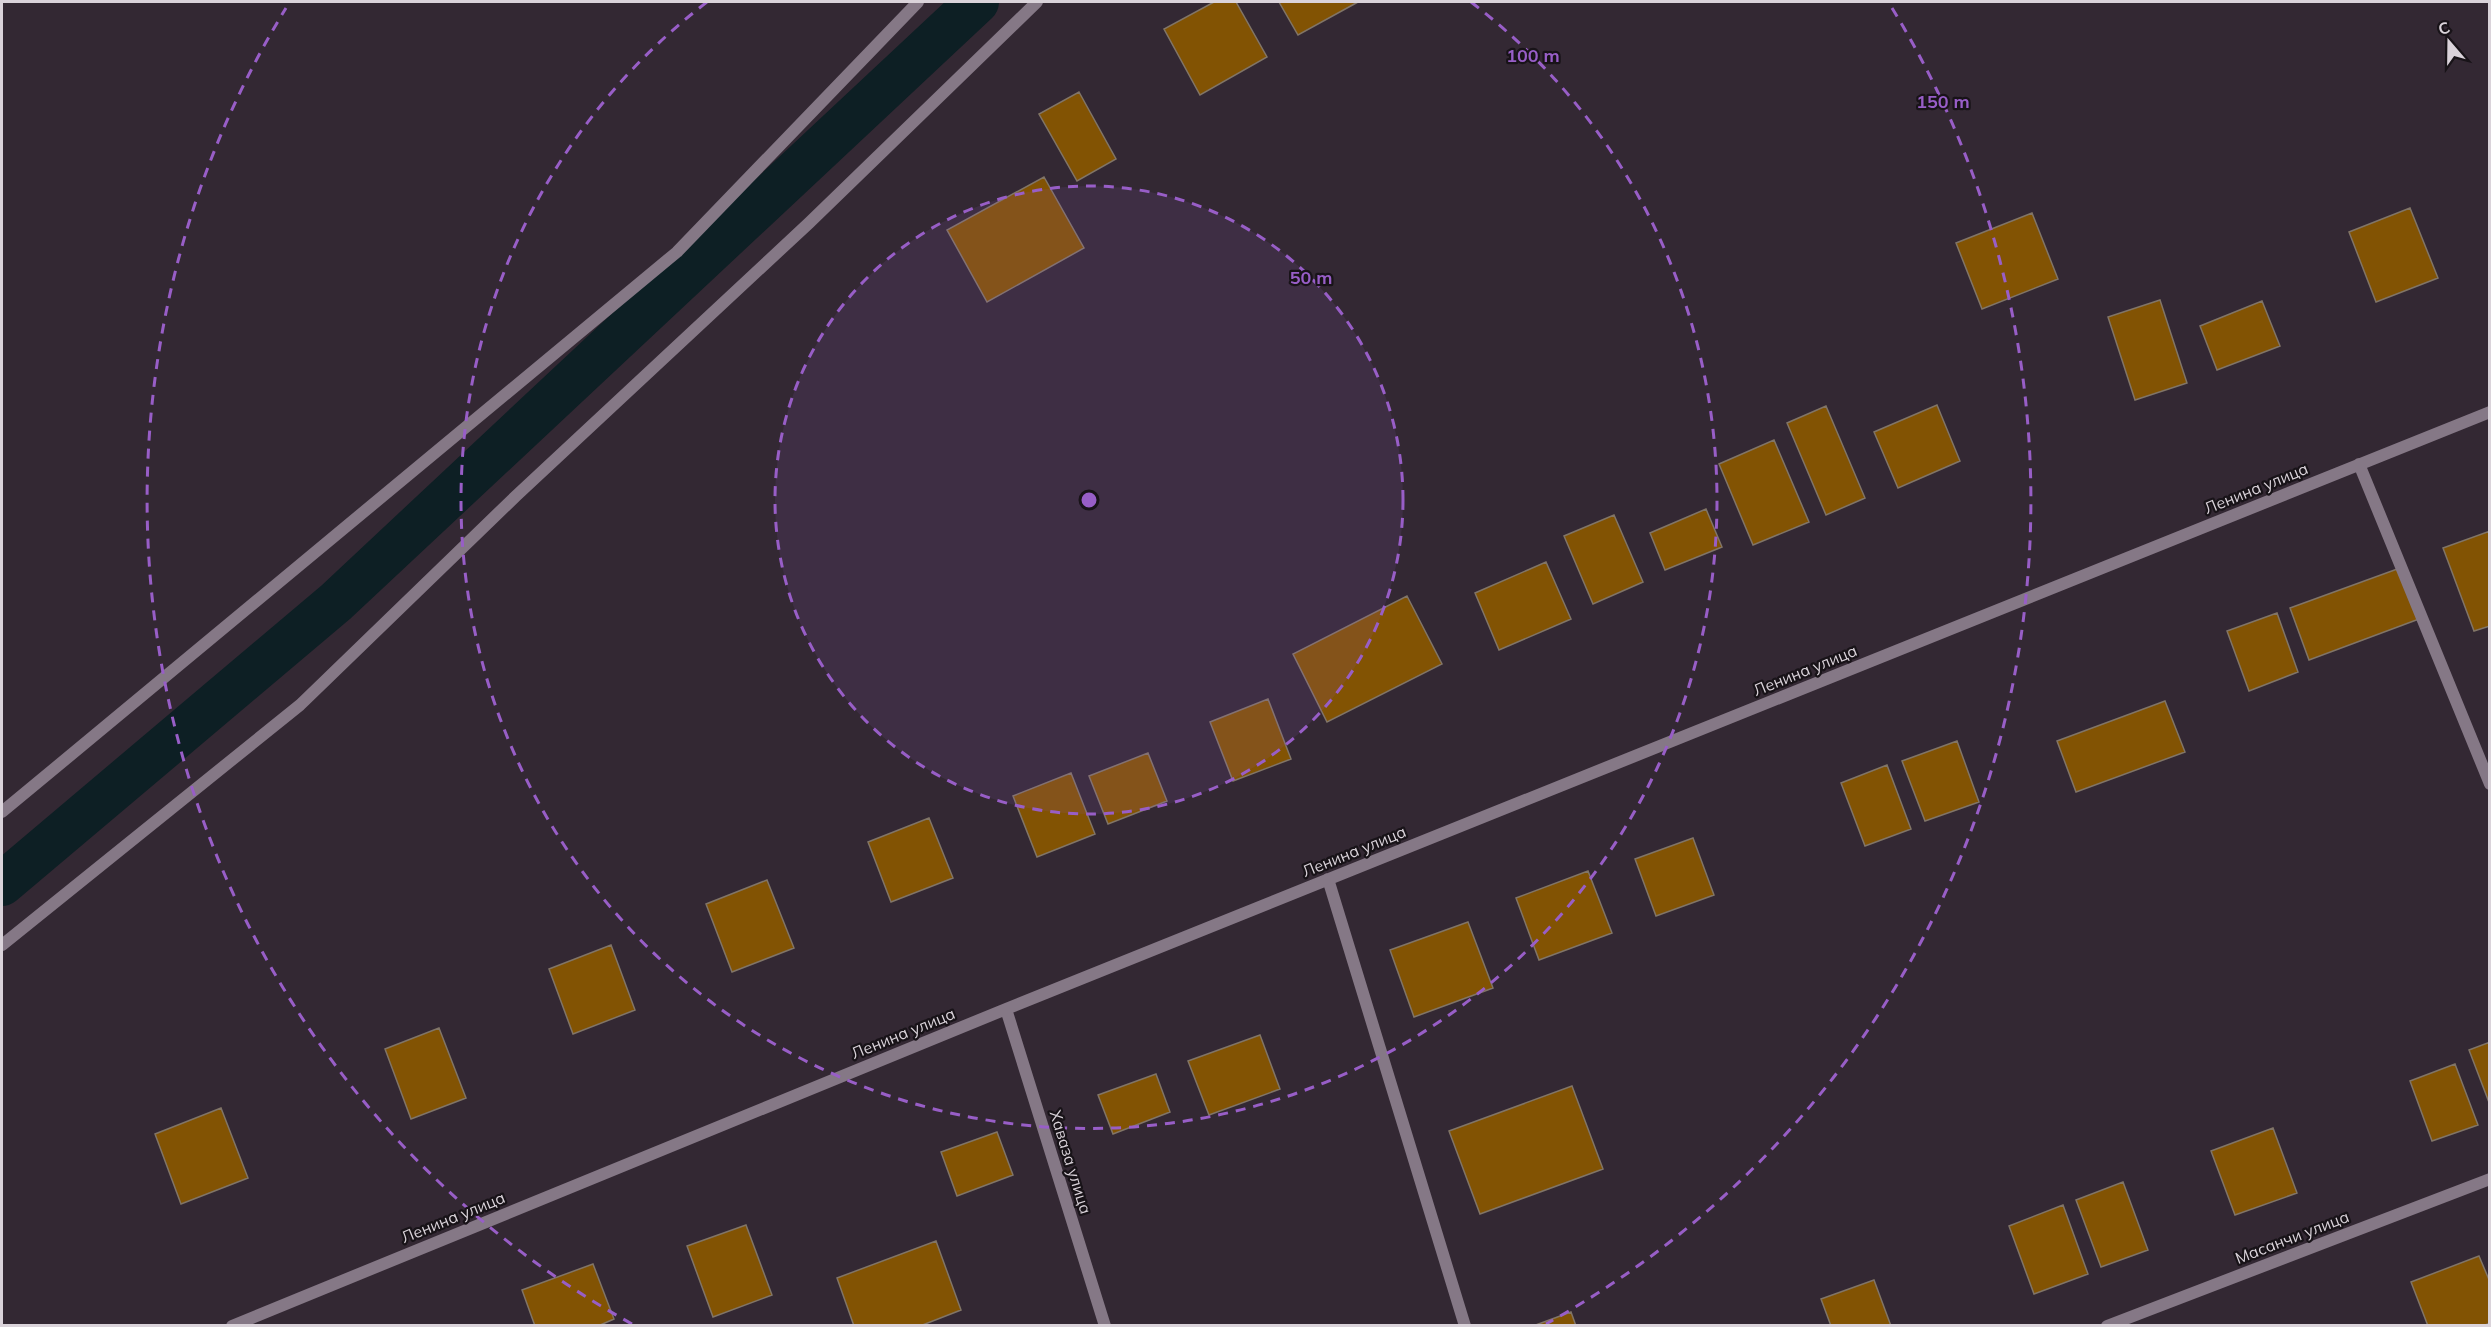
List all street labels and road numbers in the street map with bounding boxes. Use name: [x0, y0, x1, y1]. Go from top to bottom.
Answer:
street label: Ленина улица: [2201, 458, 2311, 518]
street label: Ленина улица: [1750, 640, 1860, 700]
street label: Ленина улица: [1299, 821, 1409, 881]
street label: Ленина улица: [848, 1003, 958, 1063]
street label: Хаваза улица: [1046, 1108, 1096, 1216]
street label: Ленина улица: [398, 1187, 508, 1247]
street label: Масанчи улица: [2232, 1206, 2352, 1268]

